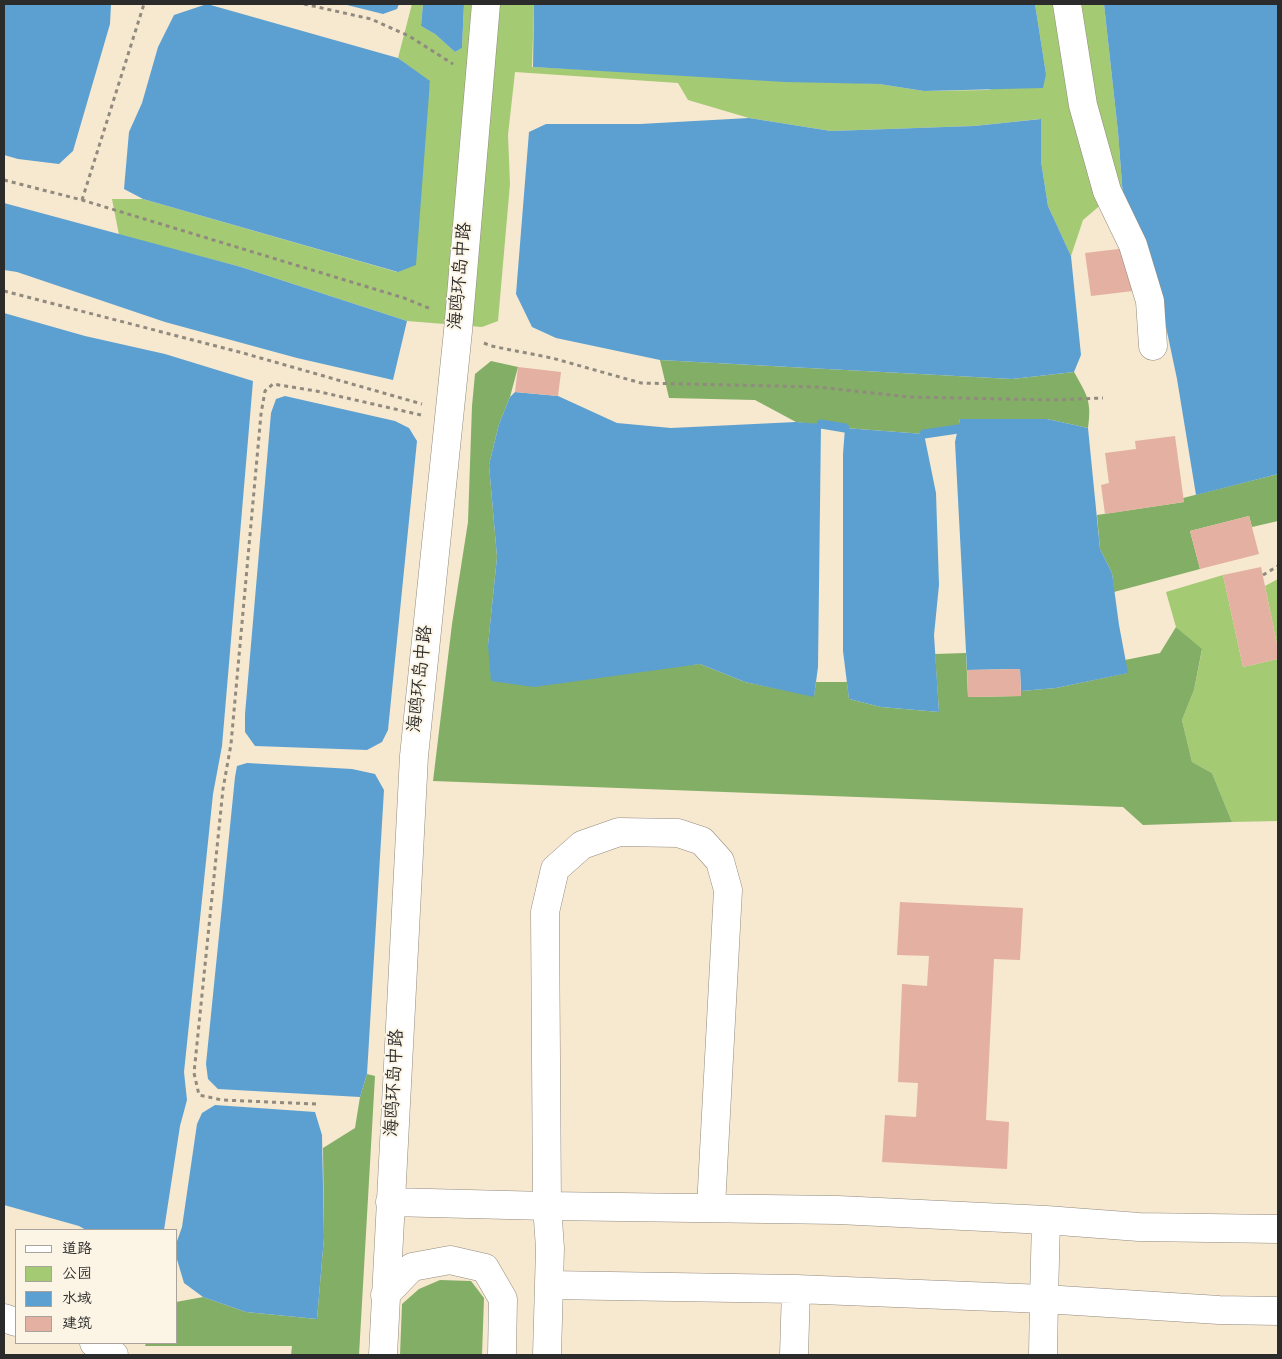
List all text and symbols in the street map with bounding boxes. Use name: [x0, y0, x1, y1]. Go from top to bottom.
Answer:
street label: 海鸥环岛中路: [447, 221, 477, 331]
street label: 海鸥环岛中路: [406, 624, 438, 734]
street label: 海鸥环岛中路: [382, 1029, 410, 1137]
legend: [15, 1229, 178, 1344]
text: 道路: [62, 1237, 92, 1261]
text: 公园: [62, 1262, 92, 1286]
text: 水域: [62, 1287, 92, 1311]
text: 建筑: [62, 1312, 92, 1336]

